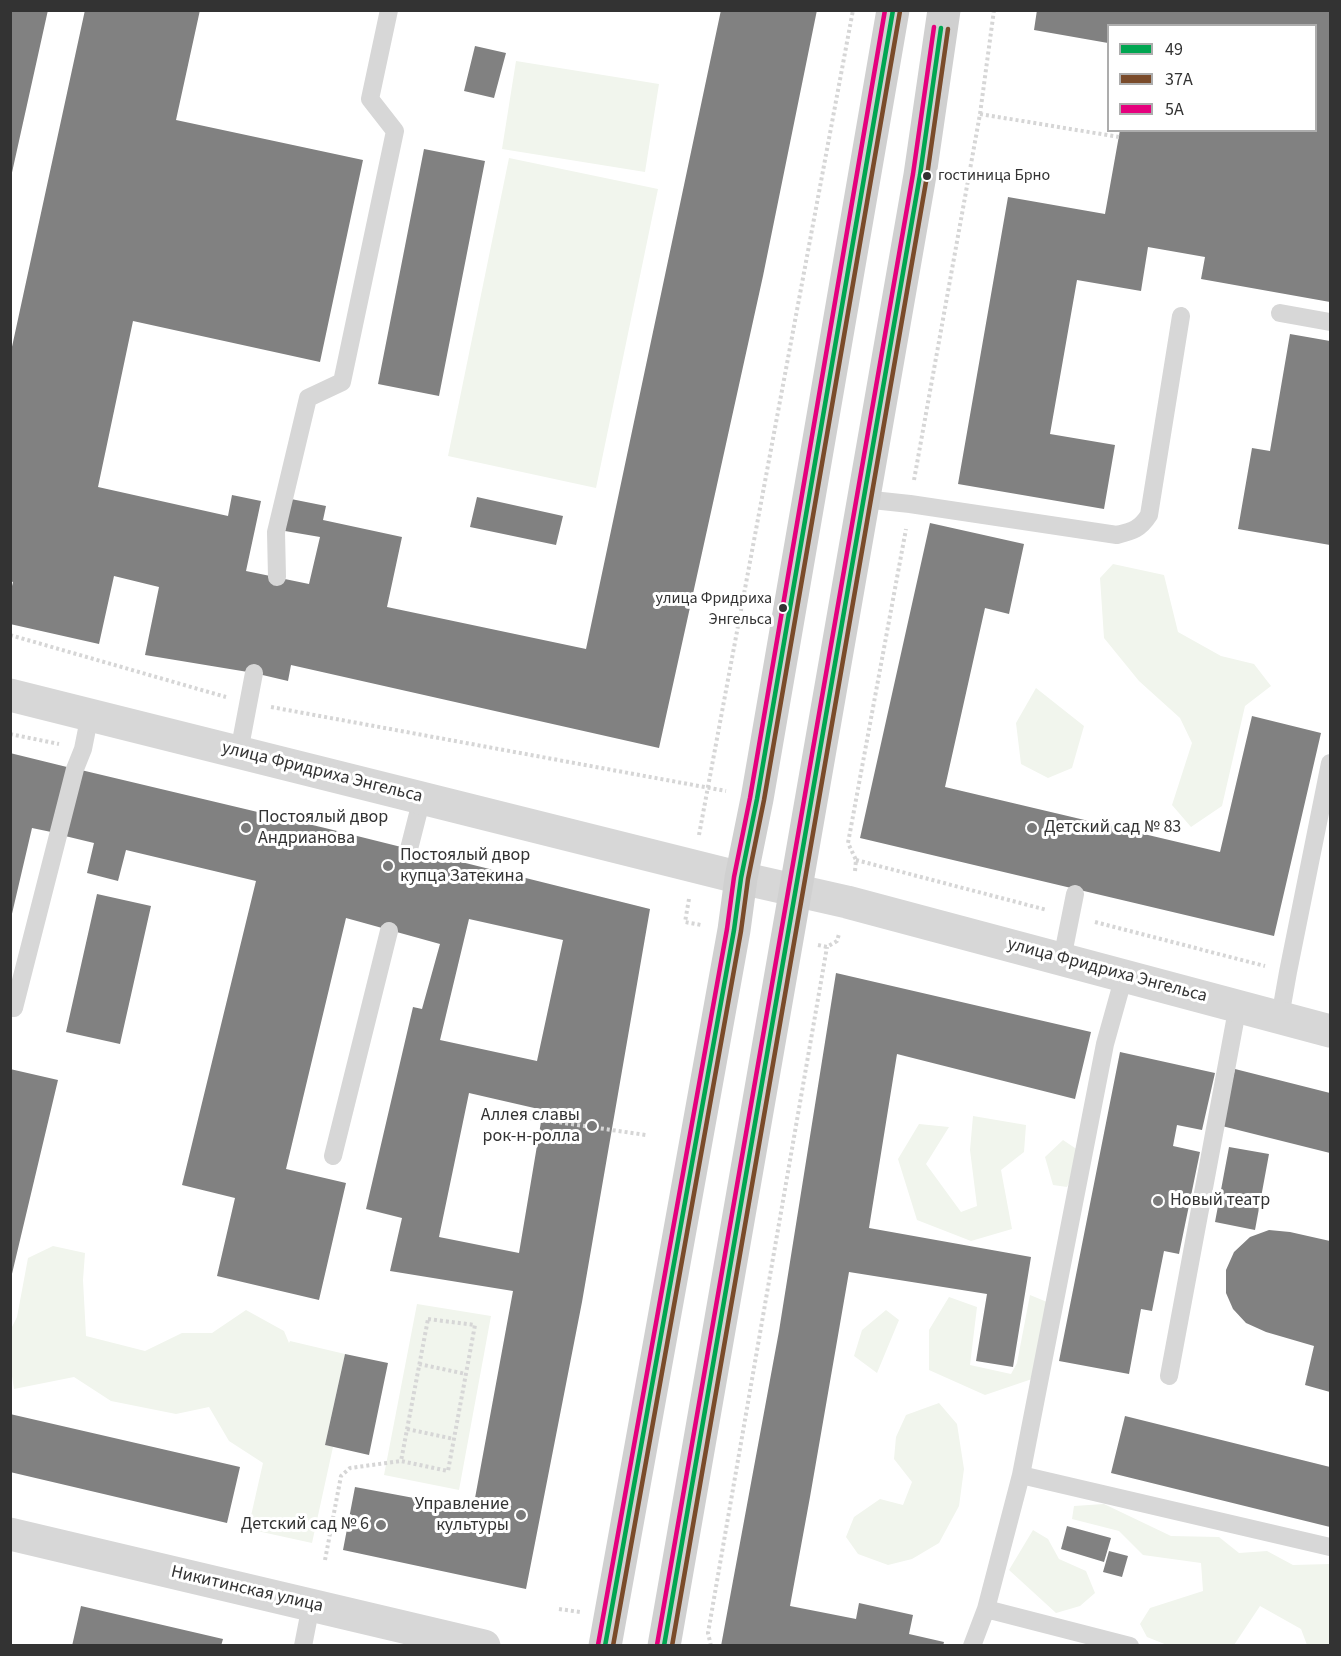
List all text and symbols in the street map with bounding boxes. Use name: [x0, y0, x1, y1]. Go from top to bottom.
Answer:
legend: [1107, 24, 1317, 132]
text: 49: [1165, 37, 1183, 62]
text: 37А: [1165, 67, 1193, 92]
text: 5А: [1165, 97, 1184, 122]
place label: гостиница Брно: [938, 166, 1050, 186]
marker: гостиница Брно: [921, 170, 933, 182]
place label: улица Фридриха Энгельса: [656, 589, 772, 627]
marker: улица Фридриха Энгельса: [777, 602, 789, 614]
street label: улица Фридриха Энгельса: [219, 738, 425, 808]
place label: Постоялый двор Андрианова: [258, 807, 388, 850]
place label: Детский сад № 83: [1044, 817, 1181, 839]
marker: Постоялый двор Андрианова: [239, 821, 253, 835]
marker: Детский сад № 83: [1025, 821, 1039, 835]
place label: Постоялый двор купца Затекина: [400, 845, 530, 888]
marker: Постоялый двор купца Затекина: [381, 859, 395, 873]
street label: улица Фридриха Энгельса: [1005, 934, 1209, 1008]
place label: Аллея славы рок-н-ролла: [481, 1105, 580, 1148]
marker: Аллея славы рок-н-ролла: [585, 1119, 599, 1133]
place label: Новый театр: [1170, 1190, 1270, 1212]
marker: Новый театр: [1151, 1194, 1165, 1208]
place label: Управление культуры: [415, 1494, 509, 1537]
marker: Управление культуры: [514, 1508, 528, 1522]
place label: Детский сад № 6: [241, 1514, 369, 1536]
marker: Детский сад № 6: [374, 1518, 388, 1532]
street label: Никитинская улица: [169, 1562, 325, 1618]

